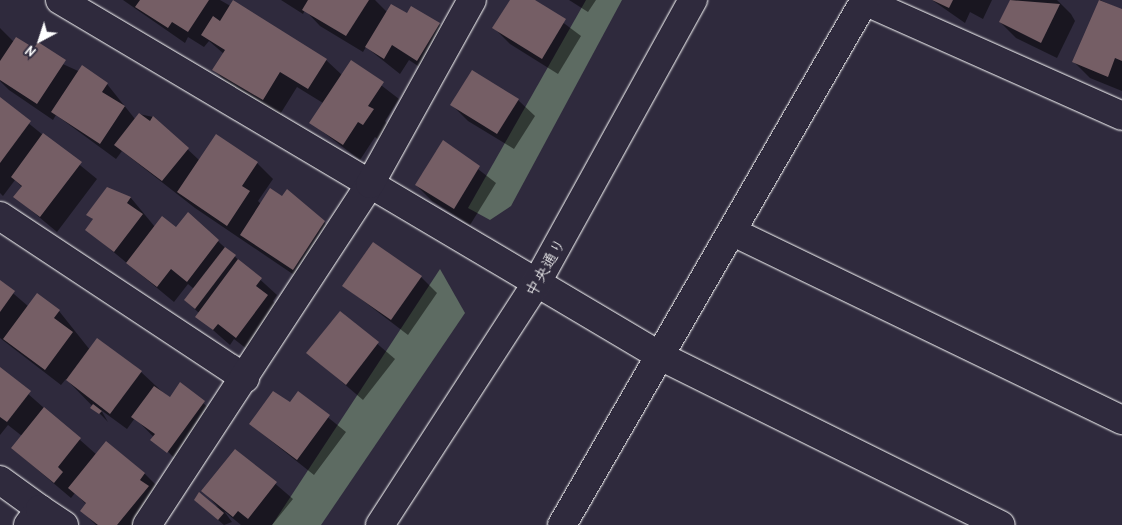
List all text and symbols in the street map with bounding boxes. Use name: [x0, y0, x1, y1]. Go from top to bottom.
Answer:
north arrow: [15, 15, 65, 65]
text: N: [21, 42, 39, 62]
street label: 中央通り: [521, 234, 569, 300]

